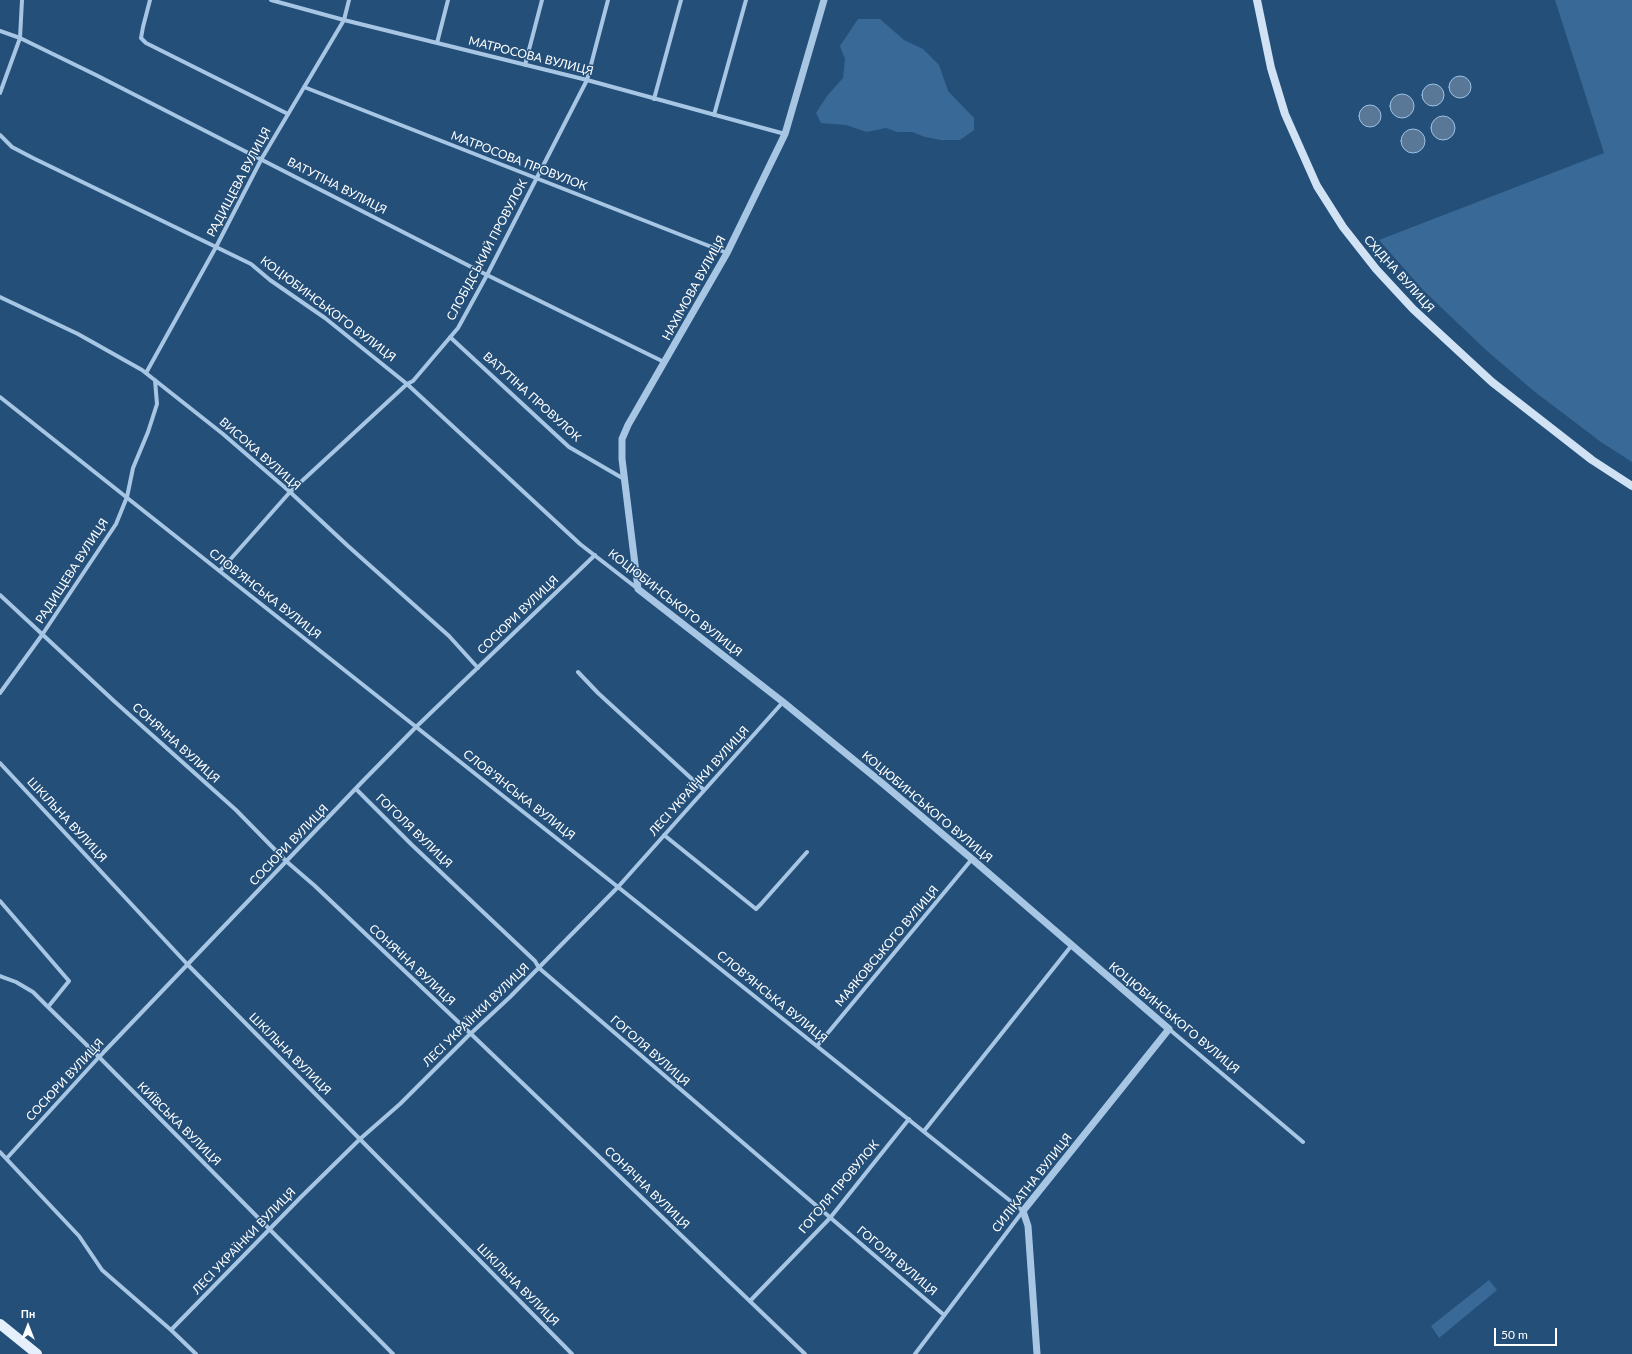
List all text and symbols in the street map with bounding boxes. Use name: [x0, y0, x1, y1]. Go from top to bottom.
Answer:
street label: МАТРОСОВА ВУЛИЦЯ: [467, 34, 595, 78]
street label: РАДИЩЕВА ВУЛИЦЯ: [204, 125, 274, 239]
street label: МАТРОСОВА ПРОВУЛОК: [449, 128, 589, 194]
street label: ВАТУТІНА ВУЛИЦЯ: [285, 155, 389, 217]
street label: СЛОБІДСЬКИЙ ПРОВУЛОК: [444, 177, 530, 323]
street label: НАХІМОВА ВУЛИЦЯ: [659, 233, 729, 343]
street label: СХІДНА ВУЛИЦЯ: [1361, 233, 1437, 315]
street label: КОЦЮБИНСЬКОГО ВУЛИЦЯ: [257, 253, 399, 365]
street label: ВАТУТІНА ПРОВУЛОК: [480, 349, 584, 445]
street label: ВИСОКА ВУЛИЦЯ: [216, 415, 304, 493]
street label: РАДИЩЕВА ВУЛИЦЯ: [33, 516, 111, 626]
street label: СЛОВ’ЯНСЬКА ВУЛИЦЯ: [206, 546, 324, 642]
street label: КОЦЮБИНСЬКОГО ВУЛИЦЯ: [605, 546, 745, 660]
street label: СОСЮРИ ВУЛИЦЯ: [474, 573, 562, 657]
street label: СОНЯЧНА ВУЛИЦЯ: [129, 700, 223, 786]
street label: ЛЕСІ УКРАЇНКИ ВУЛИЦЯ: [646, 723, 752, 839]
street label: СЛОВ’ЯНСЬКА ВУЛИЦЯ: [460, 747, 578, 843]
street label: КОЦЮБИНСЬКОГО ВУЛИЦЯ: [859, 748, 995, 866]
street label: ШКІЛЬНА ВУЛИЦЯ: [24, 775, 110, 865]
street label: ГОГОЛЯ ВУЛИЦЯ: [373, 791, 455, 871]
street label: СОСЮРИ ВУЛИЦЯ: [247, 801, 331, 889]
street label: МАЯКОВСЬКОГО ВУЛИЦЯ: [832, 883, 942, 1009]
street label: СОНЯЧНА ВУЛИЦЯ: [366, 921, 458, 1009]
street label: СЛОВ’ЯНСЬКА ВУЛИЦЯ: [714, 948, 830, 1046]
street label: КОЦЮБИНСЬКОГО ВУЛИЦЯ: [1106, 959, 1242, 1077]
street label: ЛЕСІ УКРАЇНКИ ВУЛИЦЯ: [420, 960, 532, 1070]
street label: ШКІЛЬНА ВУЛИЦЯ: [246, 1010, 334, 1098]
street label: ГОГОЛЯ ВУЛИЦЯ: [607, 1013, 693, 1089]
street label: СОСЮРИ ВУЛИЦЯ: [23, 1036, 107, 1124]
street label: КИЇВСЬКА ВУЛИЦЯ: [134, 1079, 224, 1169]
street label: СИЛІКАТНА ВУЛИЦЯ: [989, 1131, 1075, 1235]
street label: ГОГОЛЯ ПРОВУЛОК: [796, 1137, 882, 1237]
street label: СОНЯЧНА ВУЛИЦЯ: [602, 1144, 692, 1232]
street label: ЛЕСІ УКРАЇНКИ ВУЛИЦЯ: [189, 1185, 299, 1297]
street label: ГОГОЛЯ ВУЛИЦЯ: [854, 1223, 940, 1299]
street label: ШКІЛЬНА ВУЛИЦЯ: [474, 1241, 562, 1329]
north arrow: [8, 1306, 48, 1346]
text: Пн: [21, 1307, 35, 1320]
scale bar: [1496, 1320, 1559, 1346]
text: 50 m: [1501, 1327, 1528, 1342]

